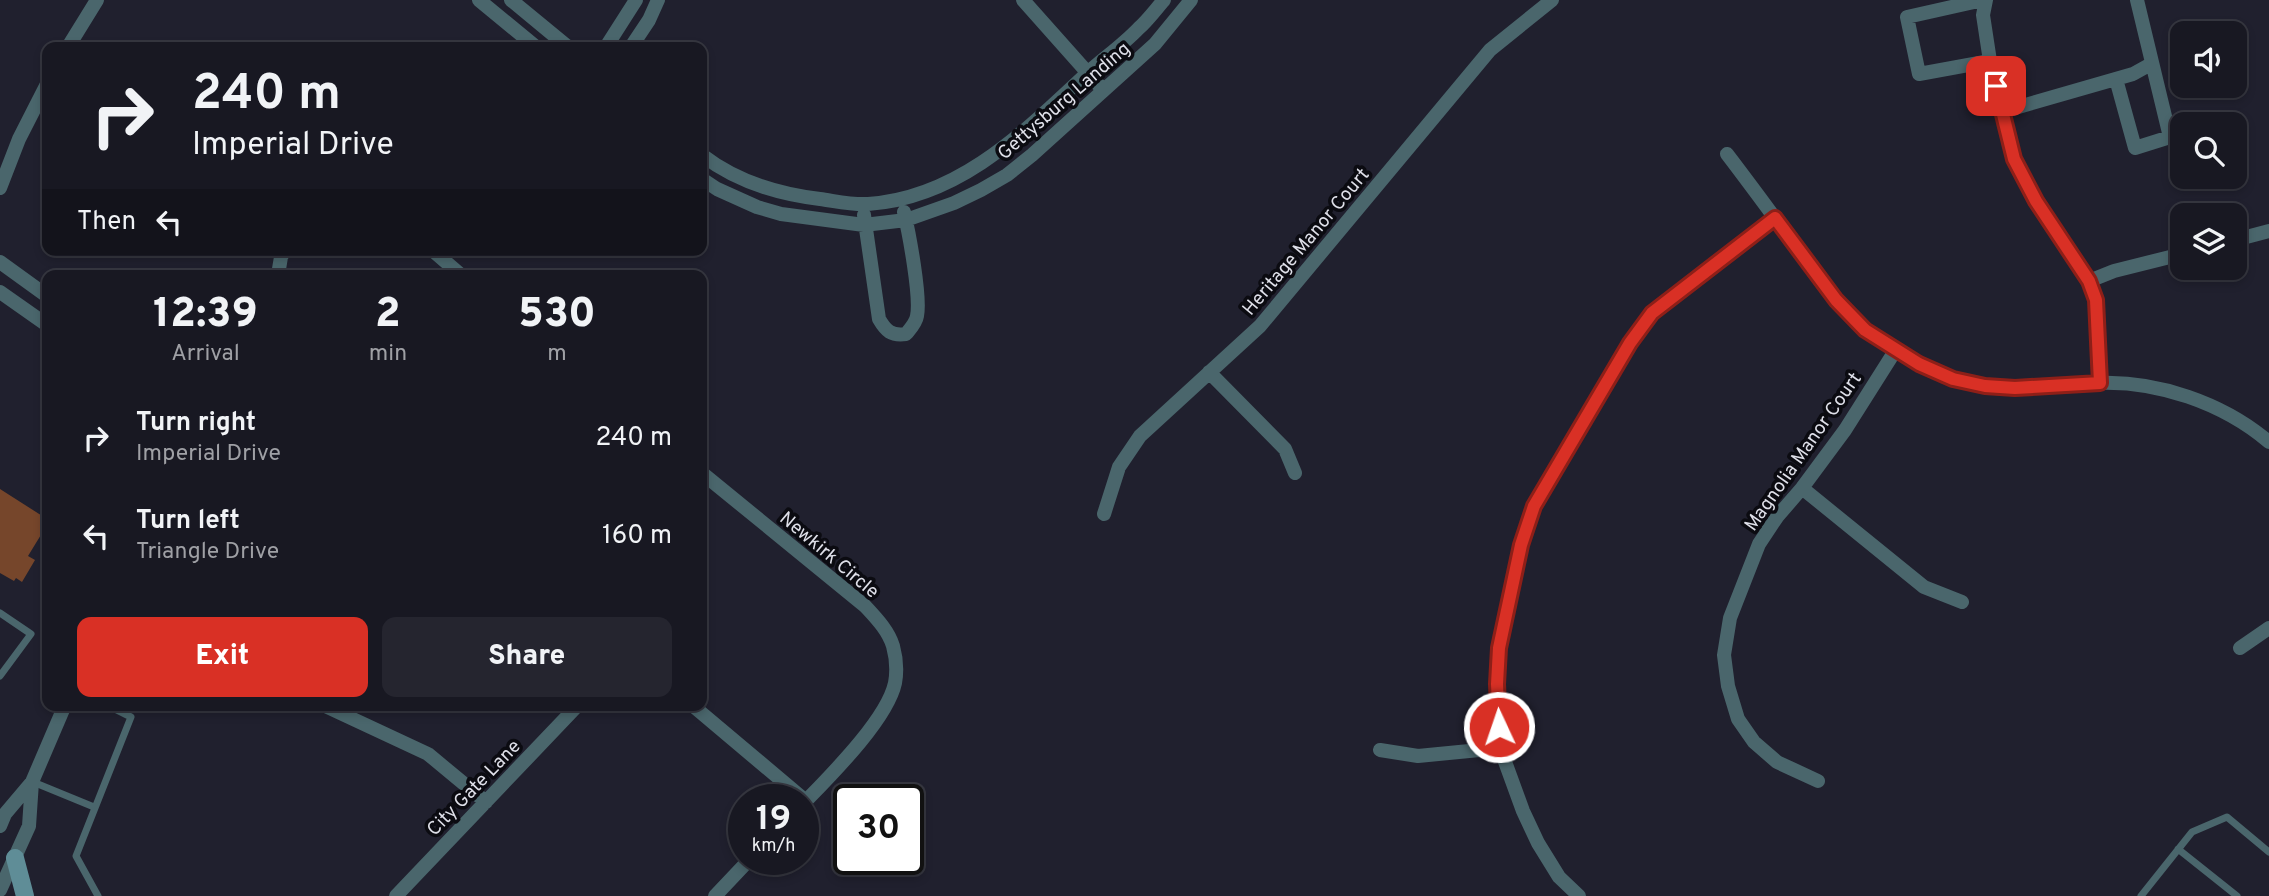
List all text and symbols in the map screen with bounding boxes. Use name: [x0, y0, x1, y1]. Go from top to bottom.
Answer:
map controls: [2170, 21, 2247, 280]
button: sound: [2170, 21, 2247, 98]
street label: Gettysburg Landing: [993, 37, 1136, 166]
pin: [1966, 56, 2026, 116]
text: 240 m: [192, 65, 341, 127]
icon: arrive: [1977, 67, 2015, 105]
icon: right: [77, 70, 168, 161]
button: search: [2170, 112, 2247, 189]
text: Imperial Drive: [192, 126, 394, 166]
street label: Heritage Manor Court: [1238, 164, 1375, 321]
icon: left: [150, 203, 188, 241]
button: layers: [2170, 203, 2247, 280]
text: Then: [77, 206, 136, 239]
text: 12:39: [153, 289, 258, 342]
text: 2: [375, 289, 401, 342]
text: 530: [518, 289, 596, 342]
text: Arrival: [171, 340, 240, 369]
text: min: [369, 340, 407, 369]
text: m: [547, 340, 567, 369]
street label: Magnolia Manor Court: [1740, 368, 1868, 536]
text: Turn right: [136, 407, 256, 440]
icon: right: [77, 419, 115, 457]
text: 240 m: [595, 422, 672, 455]
text: Imperial Drive: [136, 440, 281, 469]
text: Turn left: [136, 505, 240, 538]
street label: Newkirk Circle: [774, 507, 883, 604]
icon: left: [77, 517, 115, 555]
text: 160 m: [602, 520, 672, 553]
text: Triangle Drive: [136, 538, 279, 567]
button: Exit: [77, 617, 368, 697]
button: Share: [382, 617, 672, 697]
position arrow: [1462, 690, 1536, 764]
street label: City Gate Lane: [422, 735, 526, 842]
speed limit sign: 30: [833, 784, 924, 875]
text: 19: [756, 798, 791, 842]
text: km/h: [752, 835, 795, 858]

